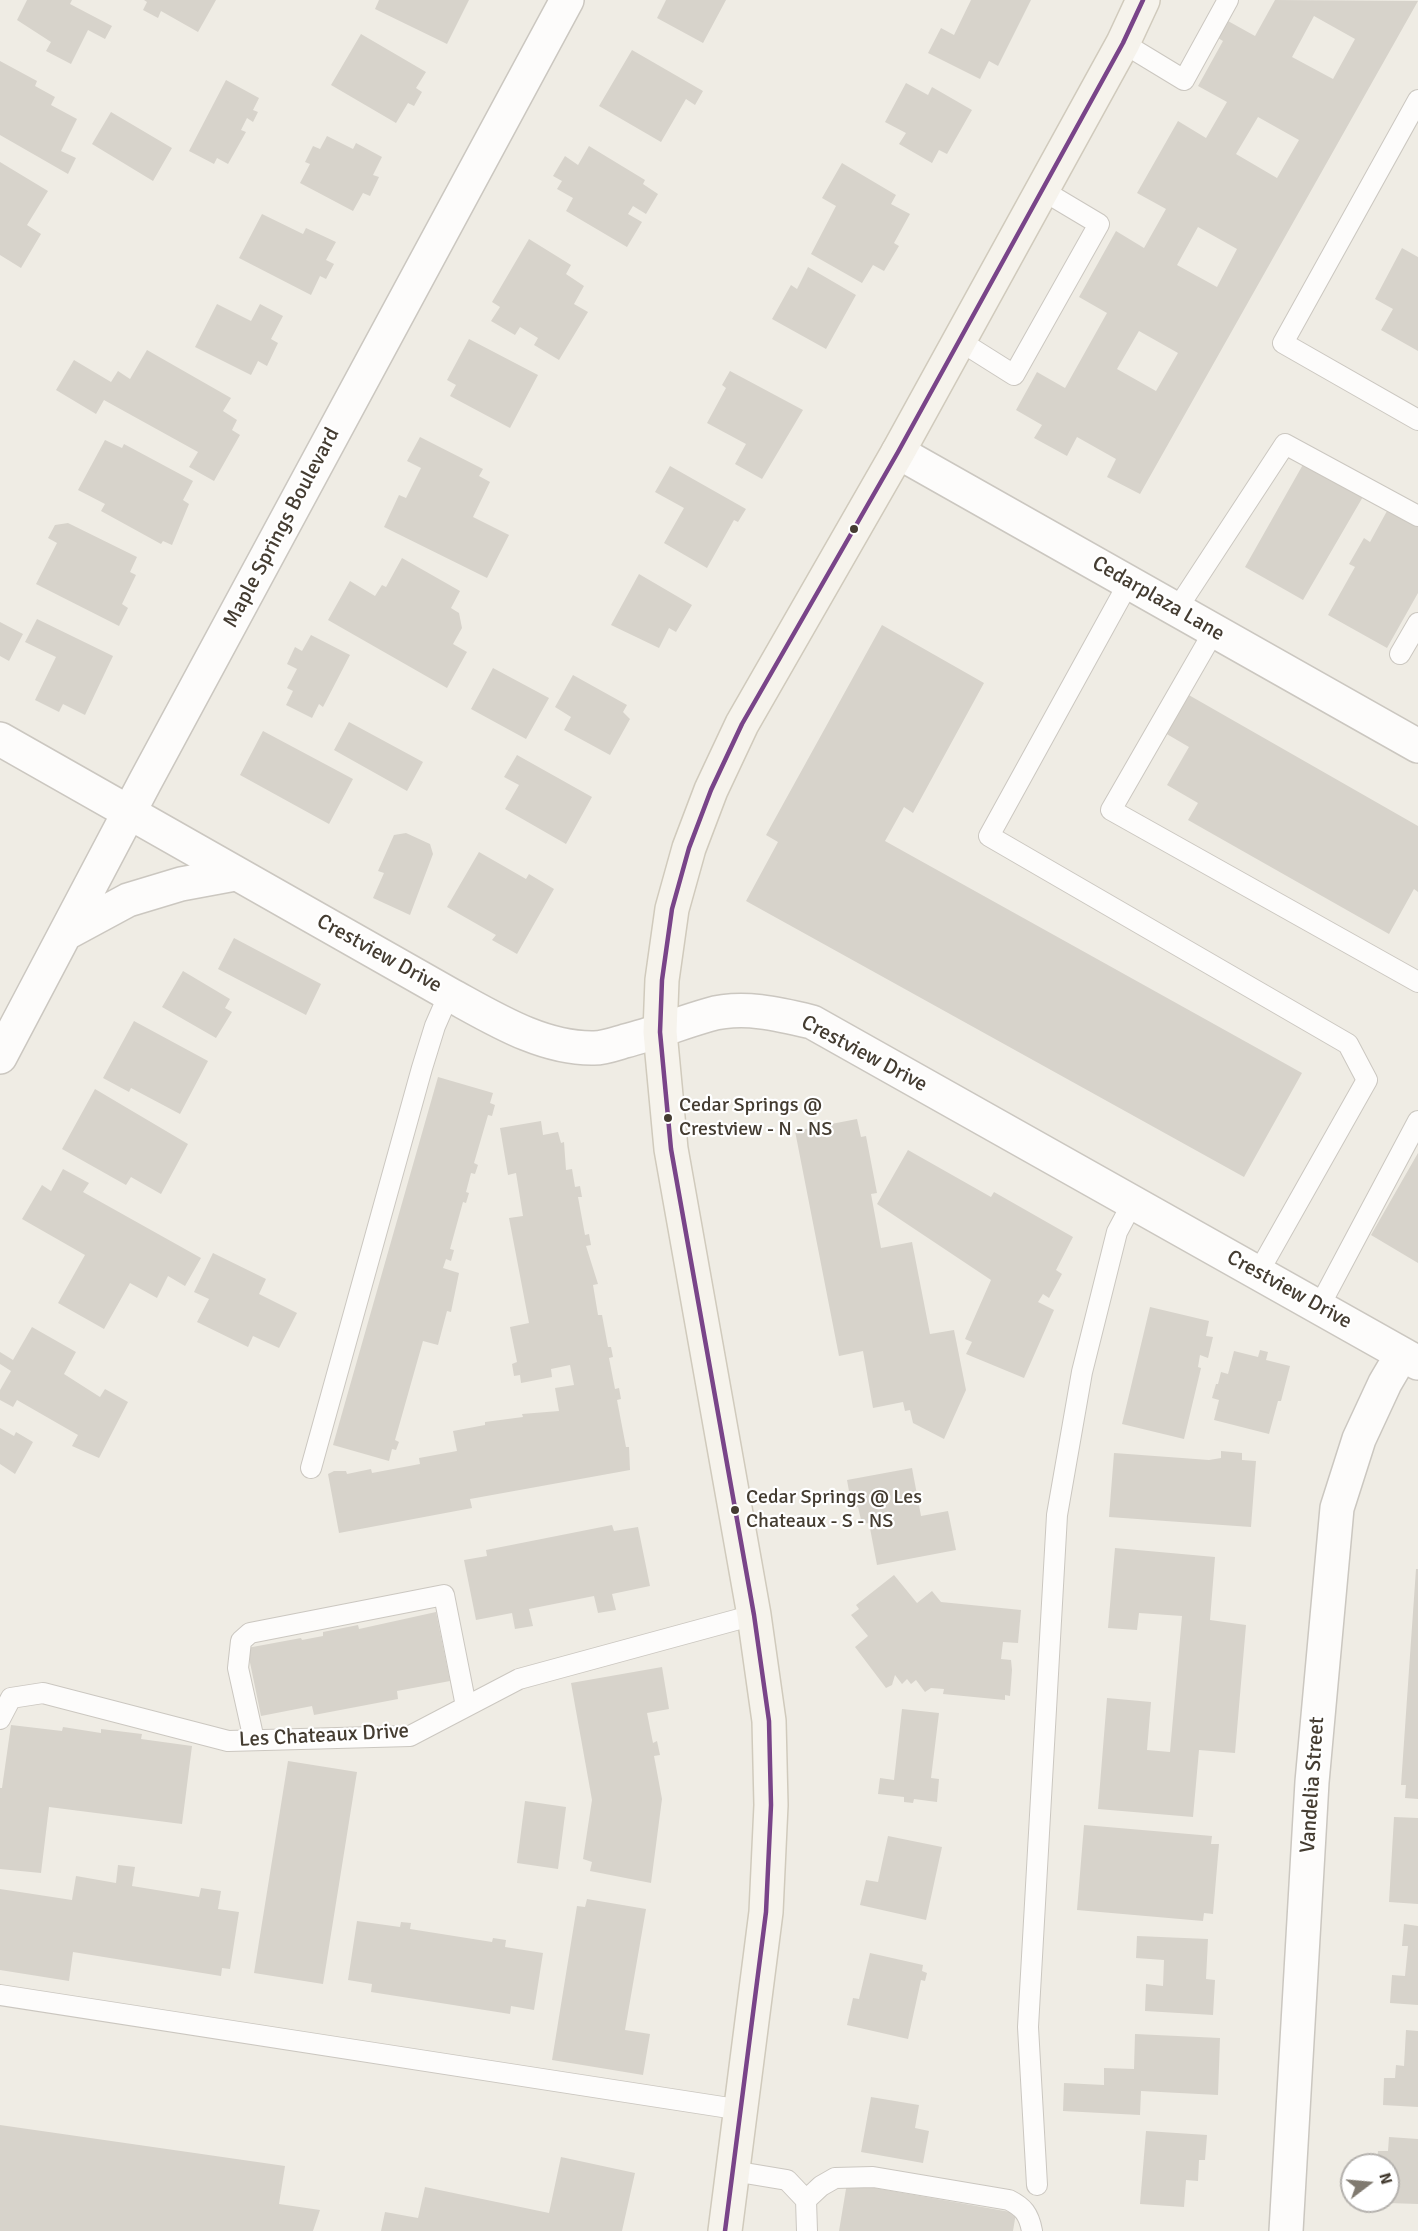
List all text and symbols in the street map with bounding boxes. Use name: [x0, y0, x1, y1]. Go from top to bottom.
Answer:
street label: Maple Springs Boulevard: [219, 424, 345, 632]
unlabelled marker: [848, 523, 860, 535]
street label: Cedarplaza Lane: [1087, 551, 1229, 647]
street label: Crestview Drive: [312, 909, 446, 999]
street label: Crestview Drive: [797, 1010, 931, 1098]
place label: Cedar Springs @ Crestview - N - NS: [679, 1094, 832, 1141]
marker: Cedar Springs @ Crestview - N - NS: [662, 1112, 674, 1124]
street label: Crestview Drive: [1222, 1245, 1356, 1335]
place label: Cedar Springs @ Les Chateaux - S - NS: [746, 1486, 922, 1533]
marker: Cedar Springs @ Les Chateaux - S - NS: [729, 1504, 741, 1516]
street label: Vandelia Street: [1296, 1716, 1330, 1854]
street label: Les Chateaux Drive: [238, 1719, 410, 1753]
north arrow: [1340, 2153, 1400, 2213]
text: N: [1374, 2170, 1397, 2187]

